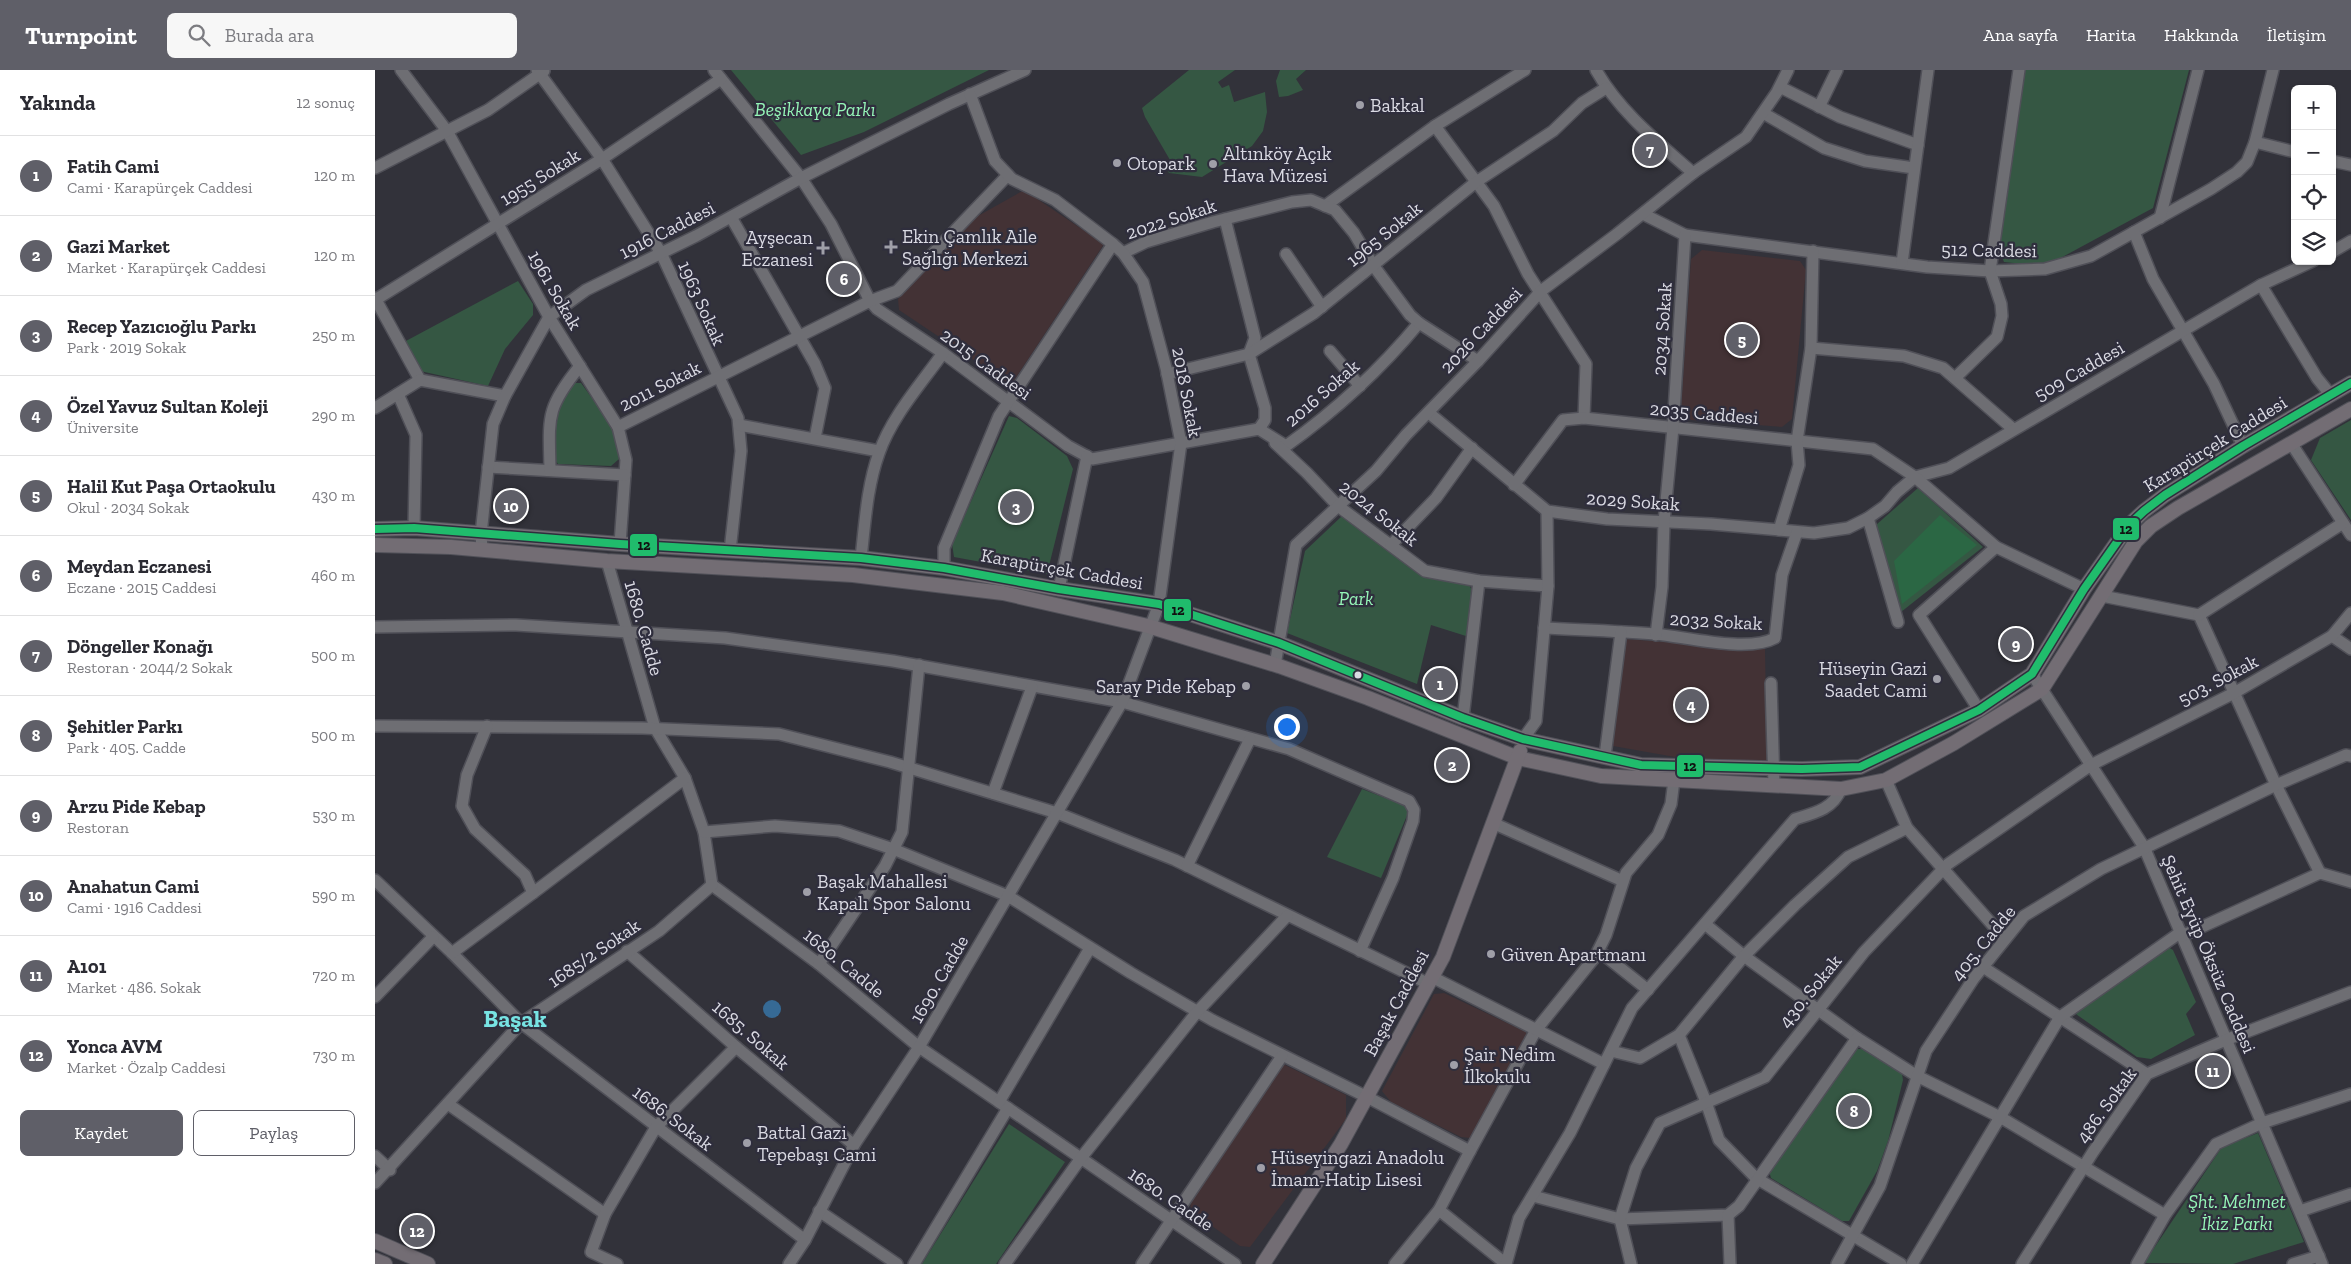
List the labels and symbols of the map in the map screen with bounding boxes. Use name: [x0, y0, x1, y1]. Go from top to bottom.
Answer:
place label: Bakkal: [1370, 94, 1425, 117]
park label: Beşikkaya Parkı: [754, 98, 876, 121]
marker: Bakkal: [1354, 99, 1366, 111]
pin: 7: [1634, 131, 1666, 169]
place label: Altınköy Açık Hava Müzesi: [1223, 142, 1332, 187]
street label: 1955 Sokak: [496, 143, 584, 211]
place label: Otopark: [1127, 152, 1195, 175]
marker: Otopark: [1111, 157, 1123, 169]
marker: Altınköy Açık Hava Müzesi: [1207, 158, 1219, 170]
street label: 2022 Sokak: [1123, 194, 1219, 244]
street label: 1916 Caddesi: [615, 196, 719, 264]
street label: 1965 Sokak: [1342, 197, 1426, 271]
place label: Ekin Çamlık Aile Sağlığı Merkezi: [902, 225, 1037, 270]
place label: Ayşecan Eczanesi: [742, 226, 813, 271]
street label: 512 Caddesi: [1941, 238, 2037, 262]
marker: Ekin Çamlık Aile Sağlığı Merkezi: [884, 240, 898, 254]
marker: Ayşecan Eczanesi: [817, 242, 829, 254]
street label: 1961 Sokak: [523, 246, 587, 334]
street label: 1963 Sokak: [673, 257, 731, 349]
pin: 6: [828, 260, 860, 298]
street label: 2026 Caddesi: [1435, 282, 1527, 378]
street label: 2034 Sokak: [1647, 282, 1677, 376]
pin: 5: [1726, 321, 1758, 359]
street label: 2015 Caddesi: [936, 323, 1036, 405]
street label: 509 Caddesi: [2030, 336, 2128, 406]
street label: 2018 Sokak: [1167, 345, 1207, 439]
street label: 2016 Sokak: [1280, 354, 1364, 432]
street label: 2011 Sokak: [615, 356, 705, 416]
street label: Karapürçek Caddesi: [2139, 391, 2291, 497]
street label: 2035 Caddesi: [1649, 397, 1759, 429]
street label: 2024 Sokak: [1335, 475, 1423, 551]
street label: 2029 Sokak: [1585, 486, 1681, 516]
pin: 10: [495, 487, 527, 525]
pin: 3: [1000, 488, 1032, 526]
line badge: 12: [2112, 517, 2140, 541]
text: 12: [2119, 521, 2133, 538]
line badge: 12: [629, 533, 658, 557]
text: 12: [637, 537, 651, 554]
street label: Karapürçek Caddesi: [979, 543, 1145, 595]
street label: 1680. Cadde: [619, 578, 669, 678]
park label: Park: [1339, 587, 1373, 610]
line badge: 12: [1163, 598, 1192, 622]
text: 12: [1171, 602, 1185, 619]
street label: 2032 Sokak: [1669, 607, 1763, 635]
pin: 9: [2000, 625, 2032, 663]
street label: 503. Sokak: [2174, 649, 2262, 711]
place label: Hüseyin Gazi Saadet Cami: [1819, 657, 1927, 702]
pin: 1: [1424, 665, 1456, 703]
unlabelled marker: [1353, 670, 1363, 680]
marker: Hüseyin Gazi Saadet Cami: [1931, 673, 1943, 685]
place label: Saray Pide Kebap: [1096, 675, 1236, 698]
marker: Saray Pide Kebap: [1240, 680, 1252, 692]
pin: 4: [1675, 686, 1707, 724]
your location: [1274, 714, 1300, 740]
pin: 2: [1436, 746, 1468, 784]
line badge: 12: [1676, 754, 1704, 778]
text: 12: [1683, 758, 1697, 775]
street label: Şehit Eyüp Öksüz Caddesi: [2157, 851, 2261, 1057]
place label: Başak Mahallesi Kapalı Spor Salonu: [817, 870, 971, 915]
marker: Başak Mahallesi Kapalı Spor Salonu: [801, 886, 813, 898]
street label: 405. Cadde: [1946, 901, 2020, 985]
street label: 1685/2 Sokak: [543, 914, 645, 992]
street label: 1680. Cadde: [799, 923, 889, 1003]
street label: 1690. Cadde: [905, 931, 973, 1027]
place label: Güven Apartmanı: [1501, 943, 1646, 966]
street label: Başak Caddesi: [1358, 946, 1434, 1060]
marker: Güven Apartmanı: [1485, 948, 1497, 960]
street label: 430. Sokak: [1774, 950, 1846, 1032]
street label: 1685. Sokak: [708, 995, 794, 1075]
district label: Başak: [483, 1004, 547, 1033]
place label: Şair Nedim İlkokulu: [1464, 1043, 1556, 1088]
pin: 11: [2197, 1052, 2229, 1090]
marker: Şair Nedim İlkokulu: [1448, 1059, 1460, 1071]
street label: 486. Sokak: [2071, 1063, 2141, 1147]
street label: 1686. Sokak: [628, 1080, 718, 1156]
pin: 8: [1838, 1092, 1870, 1130]
place label: Battal Gazi Tepebaşı Cami: [757, 1121, 876, 1166]
marker: Battal Gazi Tepebaşı Cami: [741, 1137, 753, 1149]
place label: Hüseyingazi Anadolu İmam-Hatip Lisesi: [1271, 1146, 1445, 1191]
street label: 1680. Cadde: [1124, 1162, 1218, 1236]
marker: Hüseyingazi Anadolu İmam-Hatip Lisesi: [1255, 1162, 1267, 1174]
park label: Şht. Mehmet İkiz Parkı: [2188, 1190, 2286, 1235]
pin: 12: [401, 1212, 433, 1250]

